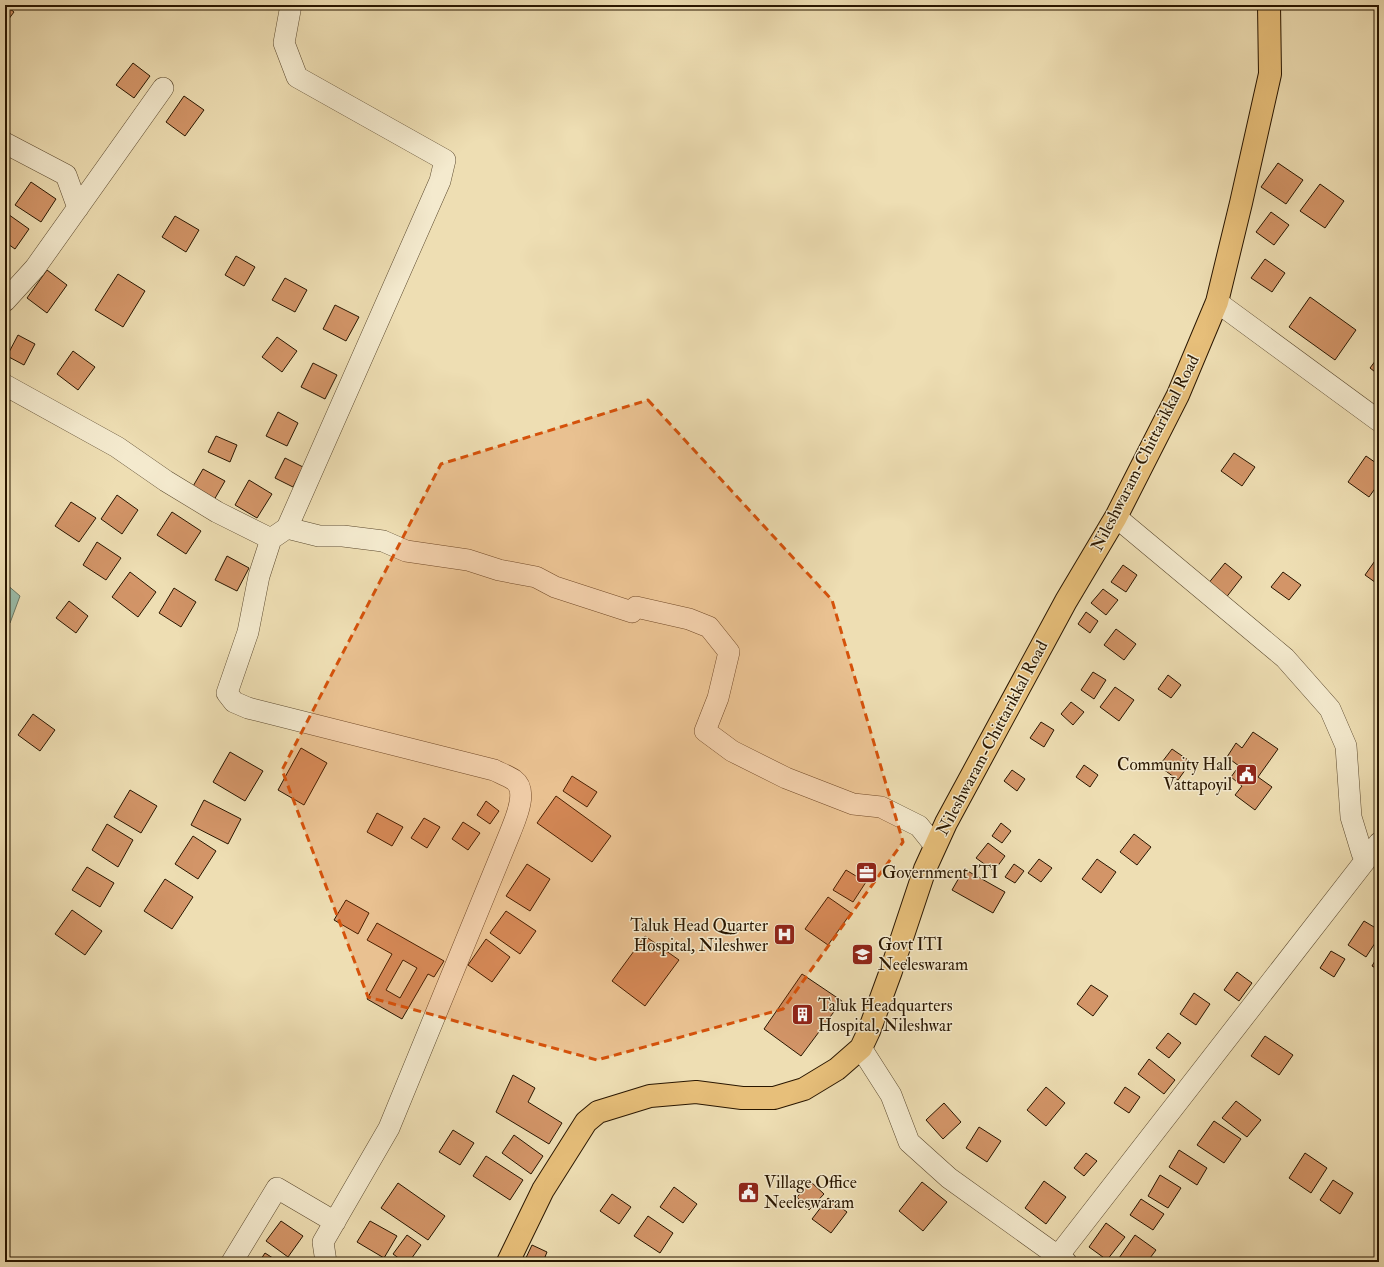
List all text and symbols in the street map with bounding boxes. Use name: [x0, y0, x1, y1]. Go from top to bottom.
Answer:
street label: Nileshwaram-Chittarikkal Road: [1086, 351, 1204, 555]
street label: Nileshwaram-Chittarikkal Road: [932, 636, 1053, 839]
place label: Community Hall Vattapoyil: [1117, 754, 1233, 796]
public building icon: Community Hall Vattapoyil: [1234, 761, 1260, 787]
office icon: Government ITI: [853, 859, 879, 885]
place label: Government ITI: [882, 862, 998, 883]
place label: Taluk Head Quarter Hospital, Nileshwer: [630, 915, 769, 957]
hospital icon: Taluk Head Quarter Hospital, Nileshwer: [771, 922, 797, 948]
place label: Govt ITI Neeleswaram: [878, 934, 968, 975]
school or university icon: Govt ITI Neeleswaram: [850, 941, 876, 967]
place label: Taluk Headquarters Hospital, Nileshwar: [818, 995, 953, 1037]
building icon: Taluk Headquarters Hospital, Nileshwar: [789, 1002, 815, 1028]
place label: Village Office Neeleswaram: [764, 1172, 857, 1213]
public building icon: Village Office Neeleswaram: [736, 1179, 762, 1205]

